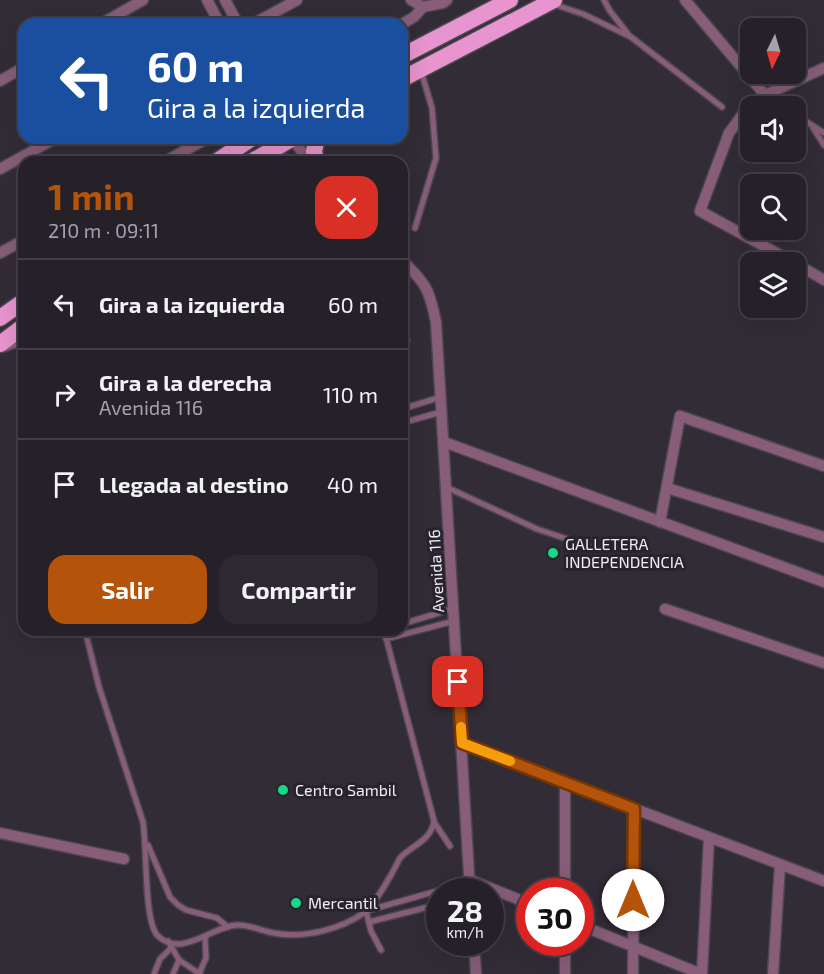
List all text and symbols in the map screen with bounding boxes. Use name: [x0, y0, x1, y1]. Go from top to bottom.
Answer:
north arrow: [740, 18, 806, 84]
map controls: [740, 18, 806, 318]
text: 60 m: [147, 40, 244, 90]
icon: left: [48, 42, 126, 120]
text: Gira a la izquierda: [147, 91, 365, 123]
button: sound: [740, 96, 806, 162]
text: 1 min: [48, 174, 135, 217]
button: search: [740, 174, 806, 240]
button: close: [315, 176, 378, 239]
text: 210 m · 09:11: [48, 218, 159, 242]
button: layers: [740, 252, 806, 318]
icon: left: [48, 288, 81, 321]
text: Gira a la izquierda: [99, 291, 285, 317]
text: 60 m: [328, 291, 378, 317]
text: Gira a la derecha: [99, 369, 272, 395]
icon: right: [48, 378, 81, 411]
text: 110 m: [323, 381, 378, 407]
text: Avenida 116: [99, 395, 203, 419]
icon: arrive: [48, 468, 81, 501]
text: Llegada al destino: [99, 471, 289, 497]
text: 40 m: [327, 471, 378, 497]
street label: Avenida 116: [424, 529, 447, 613]
place label: GALLETERA INDEPENDENCIA: [565, 534, 684, 571]
marker: GALLETERA INDEPENDENCIA: [546, 546, 560, 560]
button: Salir: [48, 555, 207, 624]
button: Compartir: [219, 555, 378, 624]
pin: [432, 656, 483, 707]
icon: arrive: [441, 665, 474, 698]
place label: Centro Sambil: [295, 780, 397, 799]
marker: Centro Sambil: [276, 783, 290, 797]
position arrow: [601, 868, 665, 932]
speed limit sign: 30: [516, 878, 594, 956]
text: 28: [447, 892, 483, 928]
place label: Mercantil: [308, 893, 378, 912]
marker: Mercantil: [289, 896, 303, 910]
text: km/h: [446, 923, 484, 941]

